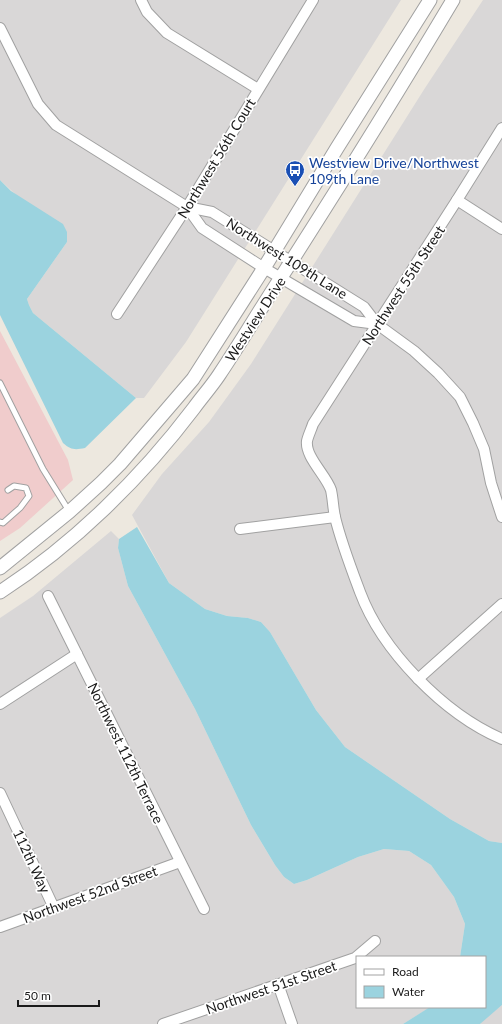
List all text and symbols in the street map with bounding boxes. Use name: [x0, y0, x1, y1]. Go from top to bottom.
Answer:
street label: Northwest 56th Court: [173, 95, 259, 221]
place label: Westview Drive/Northwest 109th Lane: [309, 154, 479, 187]
bus stop icon: Westview Drive/Northwest 109th Lane: [284, 159, 306, 187]
street label: Northwest 109th Lane: [223, 214, 351, 302]
street label: Northwest 55th Street: [358, 222, 448, 348]
street label: Westview Drive: [221, 273, 289, 365]
street label: Northwest 112th Terrace: [84, 680, 168, 826]
street label: 112th Way: [10, 826, 54, 896]
street label: Northwest 52nd Street: [21, 862, 159, 926]
legend: [356, 956, 486, 1008]
street label: Northwest 51st Street: [203, 957, 339, 1017]
text: Road: [392, 964, 419, 979]
scale bar: [18, 982, 99, 1008]
text: Water: [392, 984, 425, 999]
text: 50 m: [24, 988, 51, 1003]

